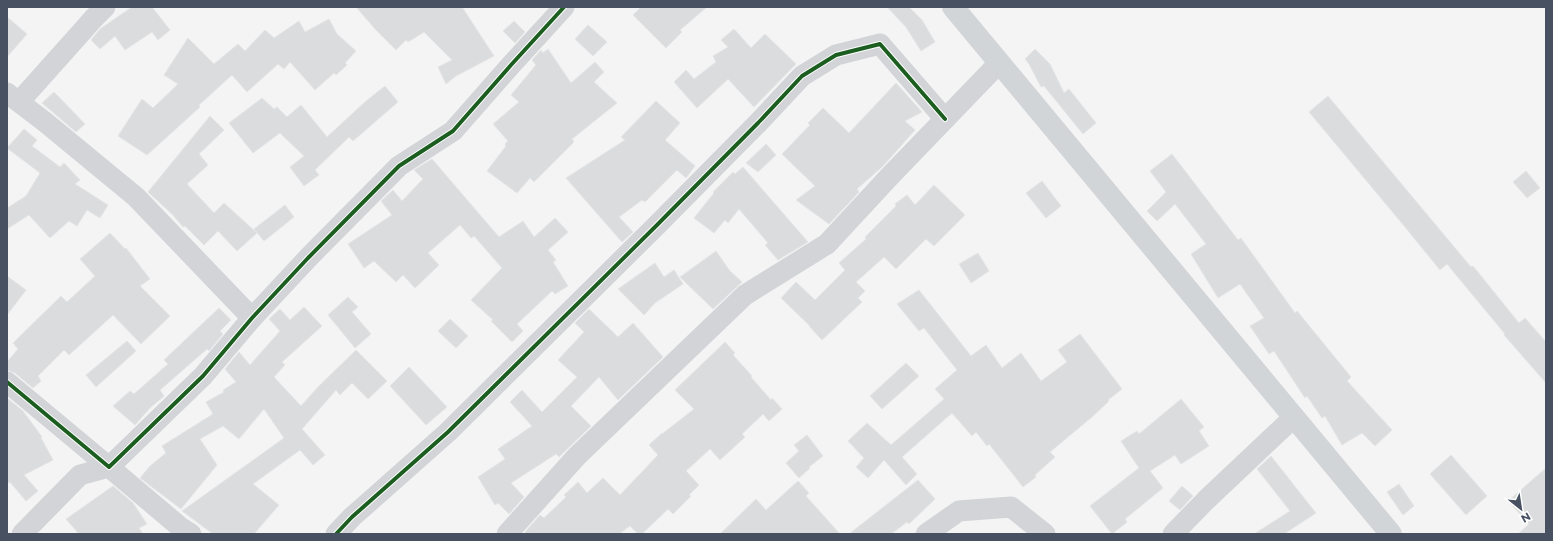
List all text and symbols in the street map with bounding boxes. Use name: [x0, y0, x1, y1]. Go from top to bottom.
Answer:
north arrow: [1501, 489, 1541, 529]
text: N: [1519, 509, 1533, 526]

